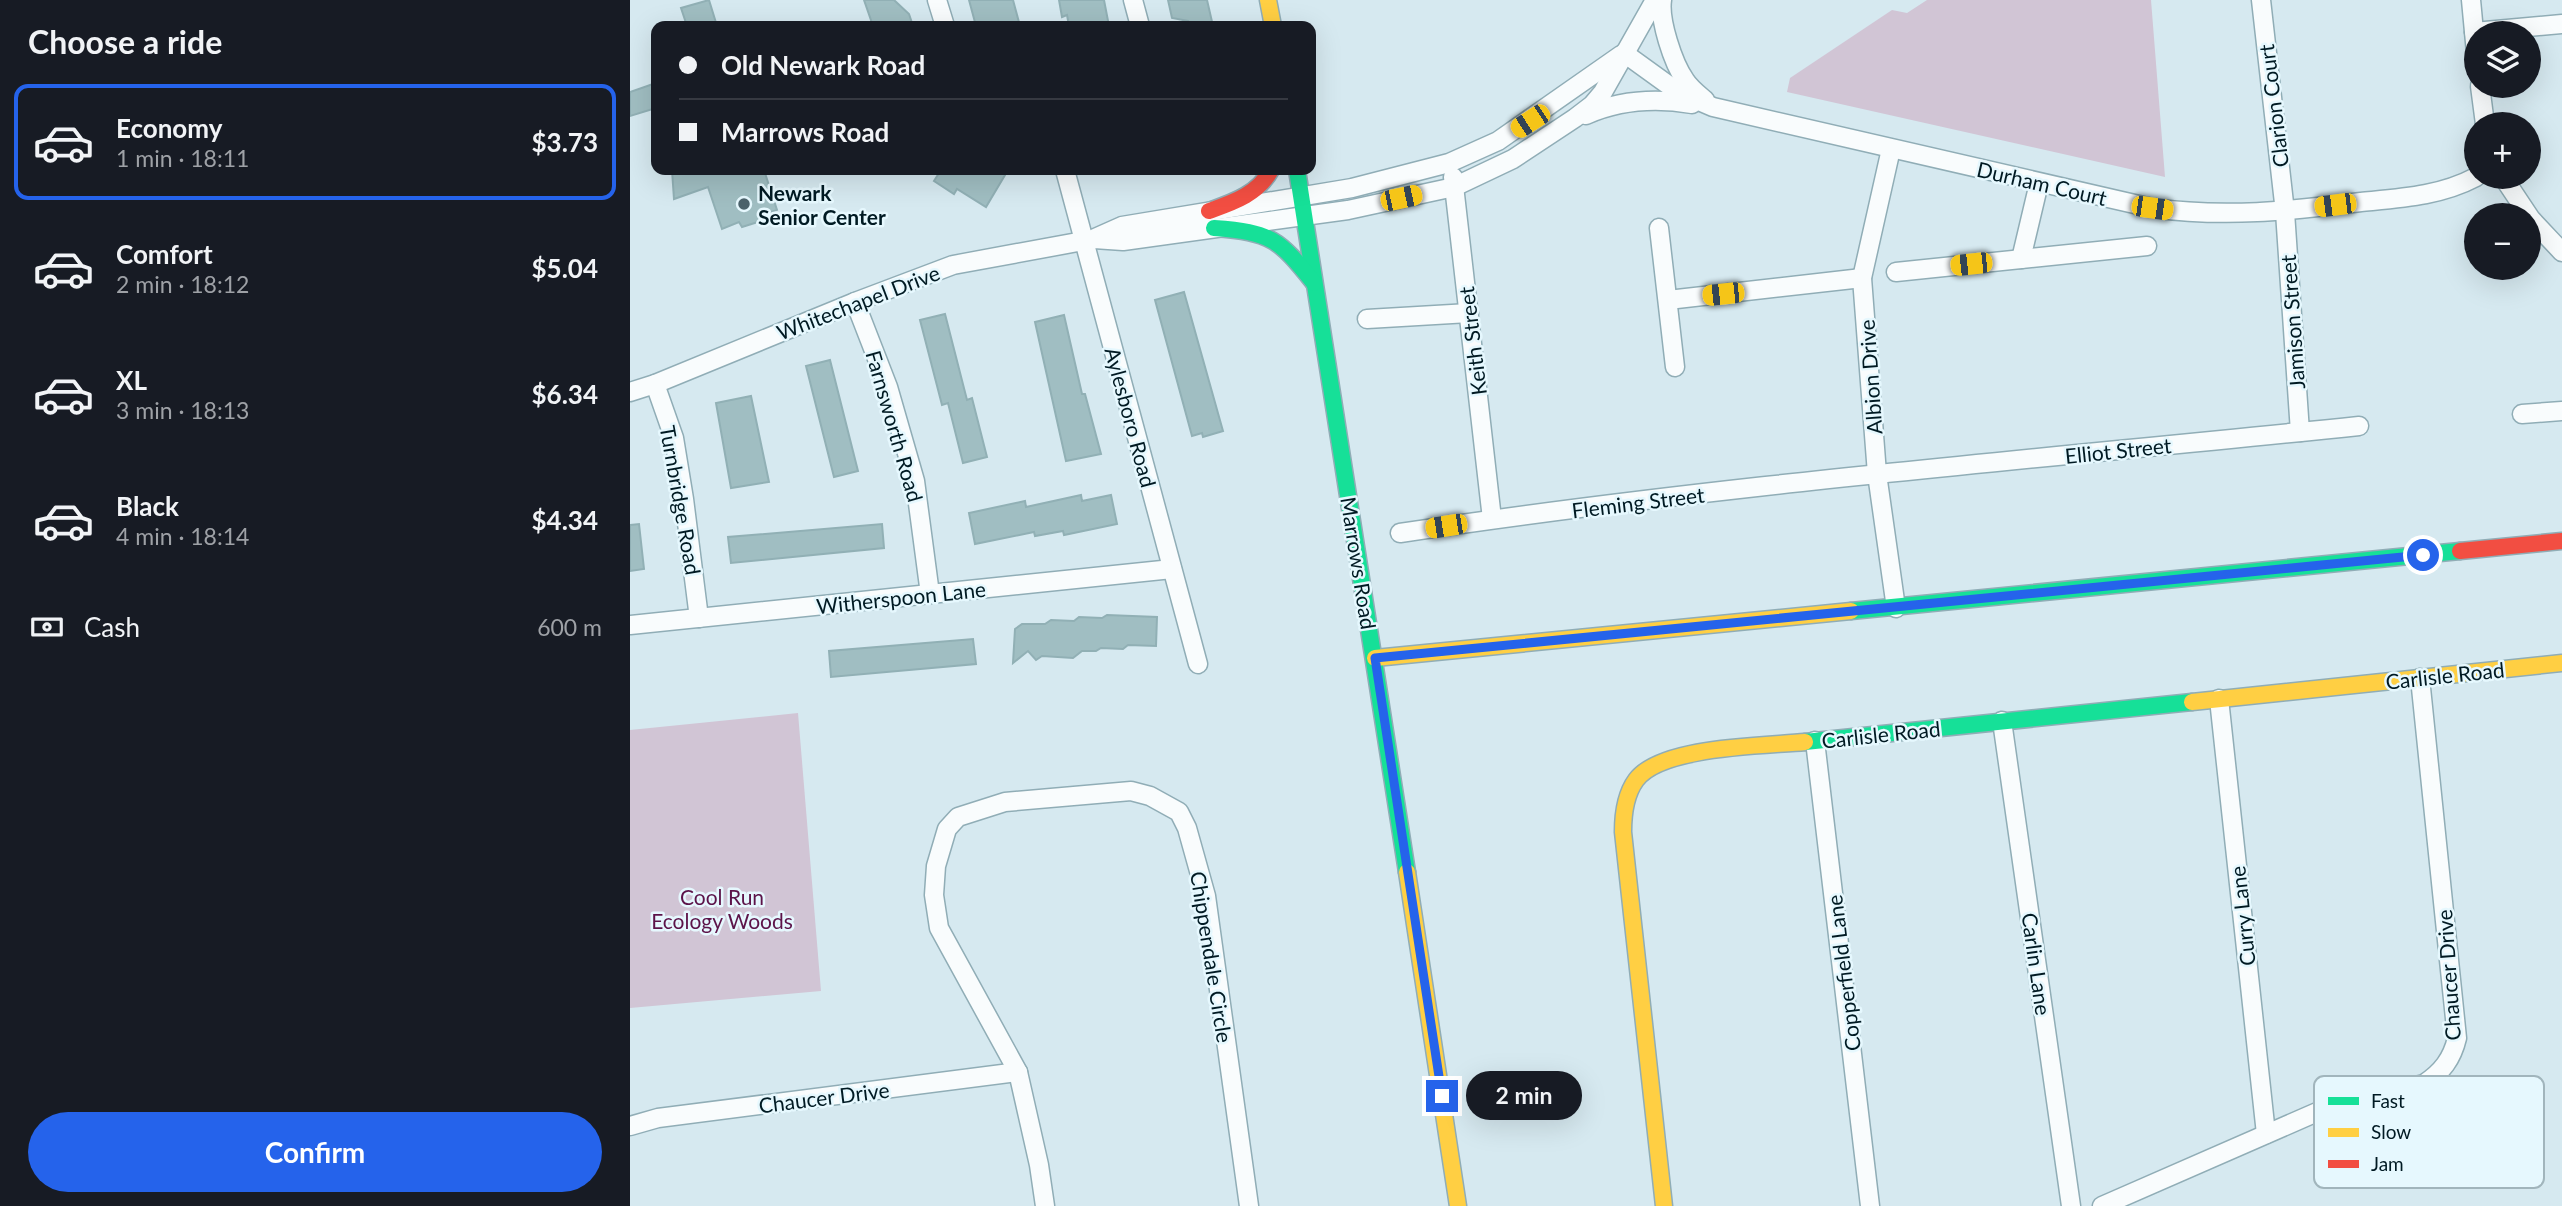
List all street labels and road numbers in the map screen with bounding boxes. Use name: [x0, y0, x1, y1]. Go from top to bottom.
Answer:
street label: Clarion Court: [2253, 43, 2293, 169]
street label: Durham Court: [1975, 156, 2110, 210]
street label: Jamison Street: [2275, 254, 2309, 390]
street label: Whitechapel Drive: [773, 259, 943, 345]
street label: Keith Street: [1453, 285, 1491, 397]
street label: Albion Drive: [1854, 319, 1886, 435]
street label: Aylesboro Road: [1100, 344, 1162, 490]
street label: Farnsworth Road: [861, 347, 929, 505]
street label: Turnbridge Road: [656, 423, 706, 577]
street label: Elliot Street: [2064, 432, 2173, 468]
street label: Fleming Street: [1570, 481, 1706, 523]
street label: Marrows Road: [1336, 495, 1382, 631]
street label: Witherspoon Lane: [815, 576, 987, 618]
street label: Carlisle Road: [2384, 656, 2506, 694]
street label: Carlisle Road: [1820, 715, 1942, 753]
street label: Curry Lane: [2224, 865, 2260, 967]
street label: Chippendale Circle: [1186, 870, 1238, 1044]
street label: Copperfield Lane: [1821, 893, 1865, 1053]
street label: Chaucer Drive: [2431, 909, 2465, 1041]
street label: Carlin Lane: [2017, 911, 2057, 1017]
street label: Chaucer Drive: [757, 1077, 891, 1117]

